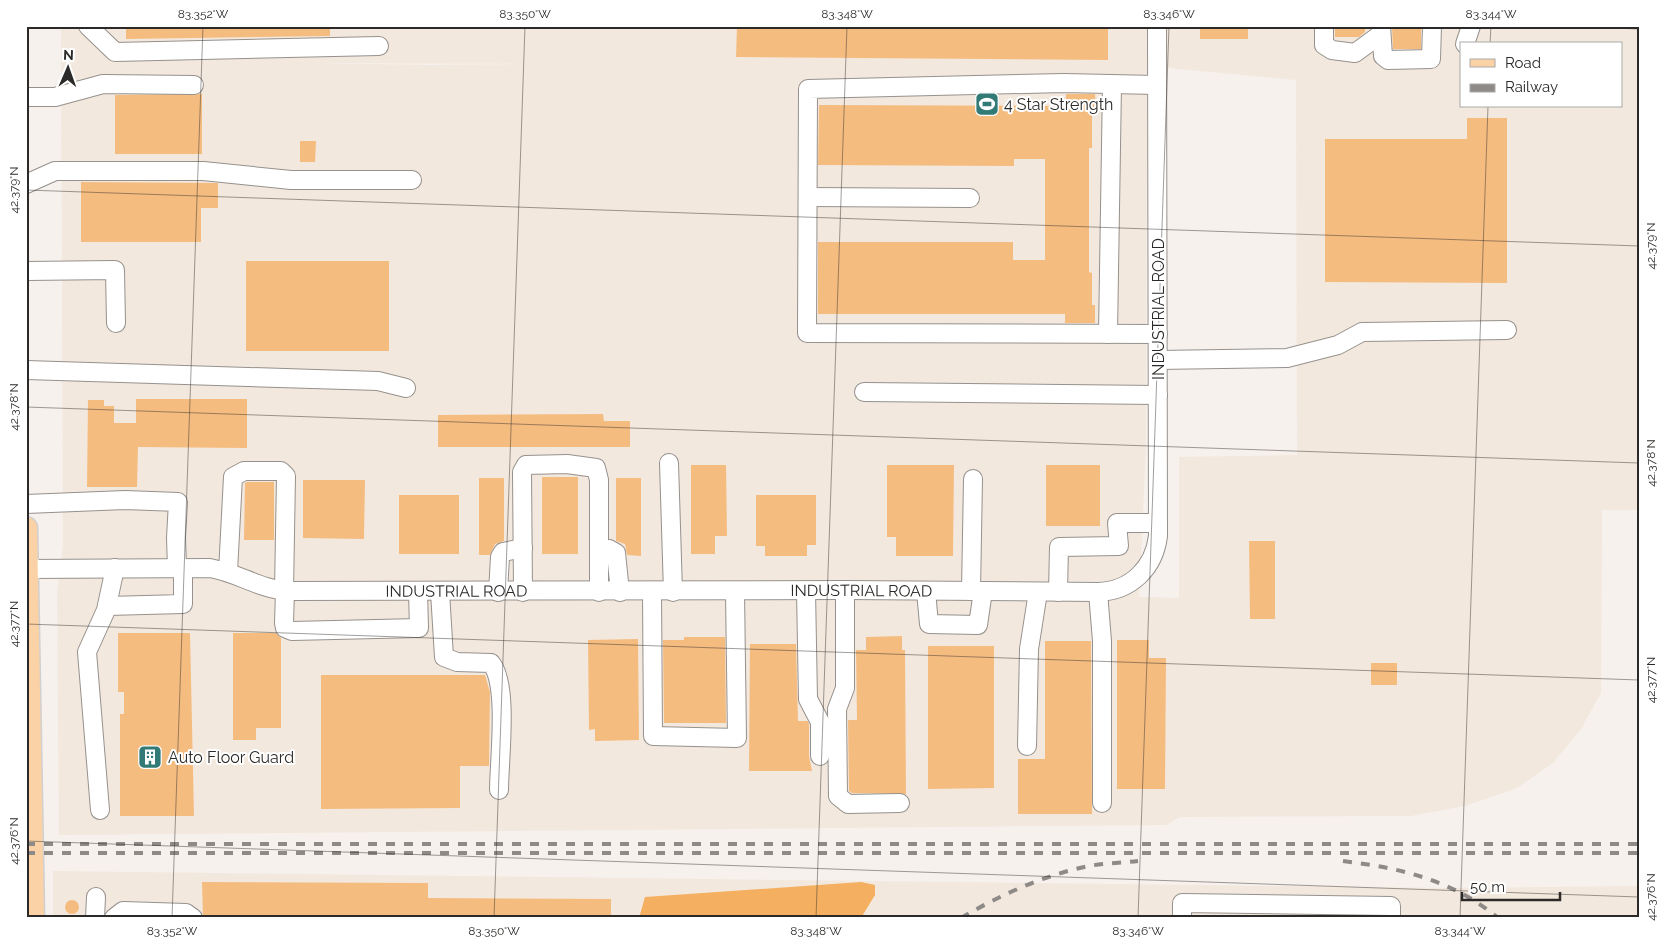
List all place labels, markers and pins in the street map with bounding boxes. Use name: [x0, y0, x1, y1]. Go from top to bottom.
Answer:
sports icon: 4 Star Strength: [974, 91, 1000, 117]
place label: 4 Star Strength: [1004, 95, 1113, 114]
building icon: Auto Floor Guard: [137, 744, 163, 770]
place label: Auto Floor Guard: [168, 748, 294, 767]

